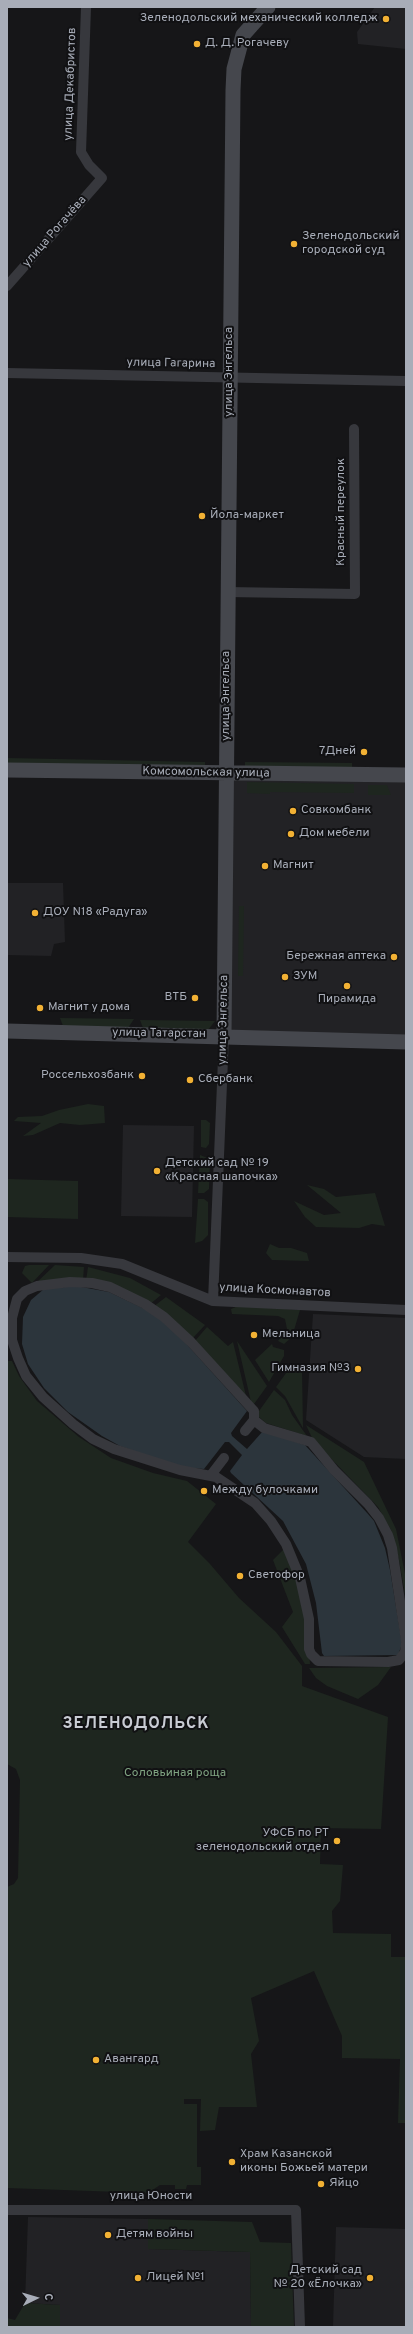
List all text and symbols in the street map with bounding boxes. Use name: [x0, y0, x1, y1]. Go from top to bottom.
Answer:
place label: Зеленодольский механический колледж: [140, 12, 378, 26]
marker: Зеленодольский механический колледж: [381, 14, 391, 24]
street label: улица Декабристов: [62, 27, 80, 141]
place label: Д. Д. Рогачеву: [205, 37, 289, 51]
marker: Д. Д. Рогачеву: [192, 39, 202, 49]
street label: улица Рогачёва: [20, 193, 90, 271]
place label: Зеленодольский городской суд: [302, 230, 399, 258]
marker: Зеленодольский городской суд: [289, 239, 299, 249]
street label: улица Энгельса: [223, 327, 237, 417]
street label: улица Гагарина: [126, 356, 216, 372]
street label: Красный переулок: [335, 458, 349, 566]
place label: Йола-маркет: [210, 509, 284, 523]
marker: Йола-маркет: [197, 511, 207, 521]
street label: улица Энгельса: [220, 651, 234, 741]
place label: 7Дней: [319, 745, 356, 759]
marker: 7Дней: [359, 747, 369, 757]
street label: Комсомольская улица: [142, 765, 270, 781]
place label: Совкомбанк: [301, 804, 371, 818]
marker: Совкомбанк: [288, 806, 298, 816]
place label: Дом мебели: [299, 827, 369, 841]
marker: Дом мебели: [286, 829, 296, 839]
place label: Магнит: [273, 859, 314, 873]
marker: Магнит: [260, 861, 270, 871]
place label: ДОУ N18 «Радуга»: [43, 906, 147, 920]
marker: ДОУ N18 «Радуга»: [30, 908, 40, 918]
place label: Бережная аптека: [286, 950, 386, 964]
marker: Бережная аптека: [389, 952, 399, 962]
place label: ЗУМ: [293, 970, 317, 984]
marker: ЗУМ: [280, 972, 290, 982]
street label: улица Энгельса: [216, 975, 232, 1065]
marker: Пирамида: [342, 981, 352, 991]
place label: ВТБ: [165, 991, 187, 1005]
marker: ВТБ: [190, 993, 200, 1003]
place label: Пирамида: [318, 993, 376, 1007]
place label: Магнит у дома: [48, 1001, 130, 1015]
marker: Магнит у дома: [35, 1003, 45, 1013]
street label: улица Татарстан: [112, 1026, 206, 1042]
place label: Россельхозбанк: [41, 1069, 134, 1083]
marker: Россельхозбанк: [137, 1071, 147, 1081]
place label: Сбербанк: [198, 1073, 253, 1087]
marker: Сбербанк: [185, 1075, 195, 1085]
place label: Детский сад № 19 «Красная шапочка»: [165, 1157, 278, 1185]
marker: Детский сад № 19 «Красная шапочка»: [152, 1166, 162, 1176]
street label: улица Космонавтов: [219, 1281, 331, 1301]
place label: Мельница: [262, 1328, 320, 1342]
marker: Мельница: [249, 1330, 259, 1340]
place label: Гимназия №3: [271, 1362, 350, 1376]
marker: Гимназия №3: [353, 1364, 363, 1374]
place label: Между булочками: [212, 1484, 318, 1498]
marker: Между булочками: [199, 1486, 209, 1496]
place label: Светофор: [248, 1569, 305, 1583]
marker: Светофор: [235, 1571, 245, 1581]
district label: ЗЕЛЕНОДОЛЬСК: [62, 1715, 210, 1735]
park label: Соловьиная роща: [124, 1767, 226, 1781]
place label: УФСБ по РТ зеленодольский отдел: [196, 1827, 329, 1855]
marker: УФСБ по РТ зеленодольский отдел: [332, 1836, 342, 1846]
place label: Авангард: [104, 2053, 159, 2067]
marker: Авангард: [91, 2055, 101, 2065]
place label: Храм Казанской иконы Божьей матери: [240, 2148, 368, 2176]
marker: Храм Казанской иконы Божьей матери: [227, 2157, 237, 2167]
place label: Яйцо: [329, 2177, 359, 2191]
marker: Яйцо: [316, 2179, 326, 2189]
street label: улица Юности: [110, 2190, 192, 2204]
place label: Детям войны: [116, 2228, 193, 2242]
marker: Детям войны: [103, 2230, 113, 2240]
place label: Детский сад № 20 «Ёлочка»: [273, 2264, 362, 2292]
place label: Лицей №1: [146, 2271, 205, 2285]
marker: Лицей №1: [133, 2273, 143, 2283]
marker: Детский сад № 20 «Ёлочка»: [365, 2273, 375, 2283]
north arrow: [16, 2278, 56, 2318]
text: С: [41, 2293, 55, 2301]

